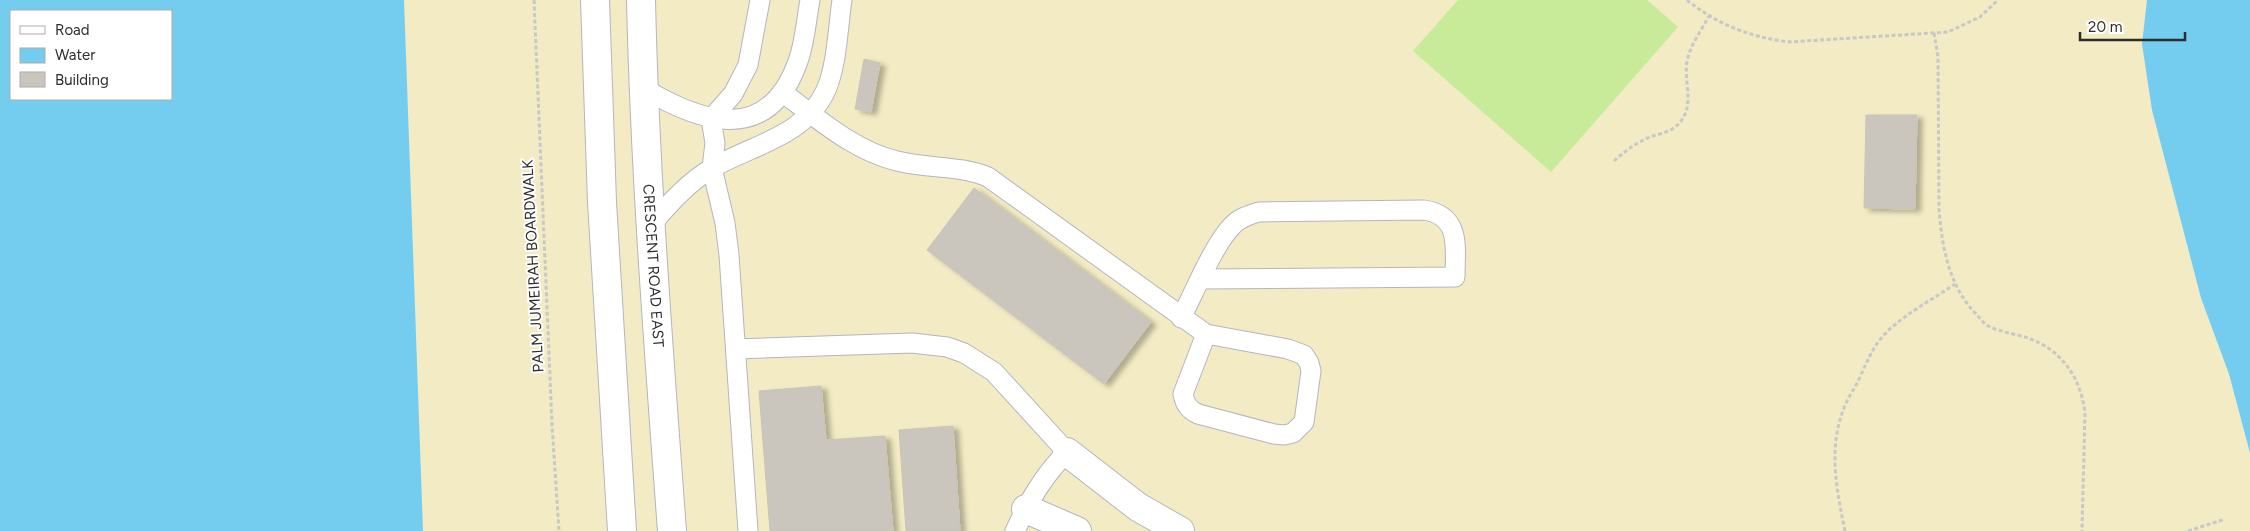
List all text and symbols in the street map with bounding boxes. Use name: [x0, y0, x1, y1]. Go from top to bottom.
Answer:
legend: [10, 10, 172, 100]
scale bar: [2080, 10, 2185, 42]
text: 20 m: [2088, 18, 2122, 36]
text: Road: [55, 21, 90, 39]
text: Water: [55, 46, 95, 64]
text: Building: [55, 71, 109, 89]
street label: PALM JUMEIRAH BOARDWALK: [518, 158, 548, 373]
street label: CRESCENT ROAD EAST: [639, 184, 668, 349]

